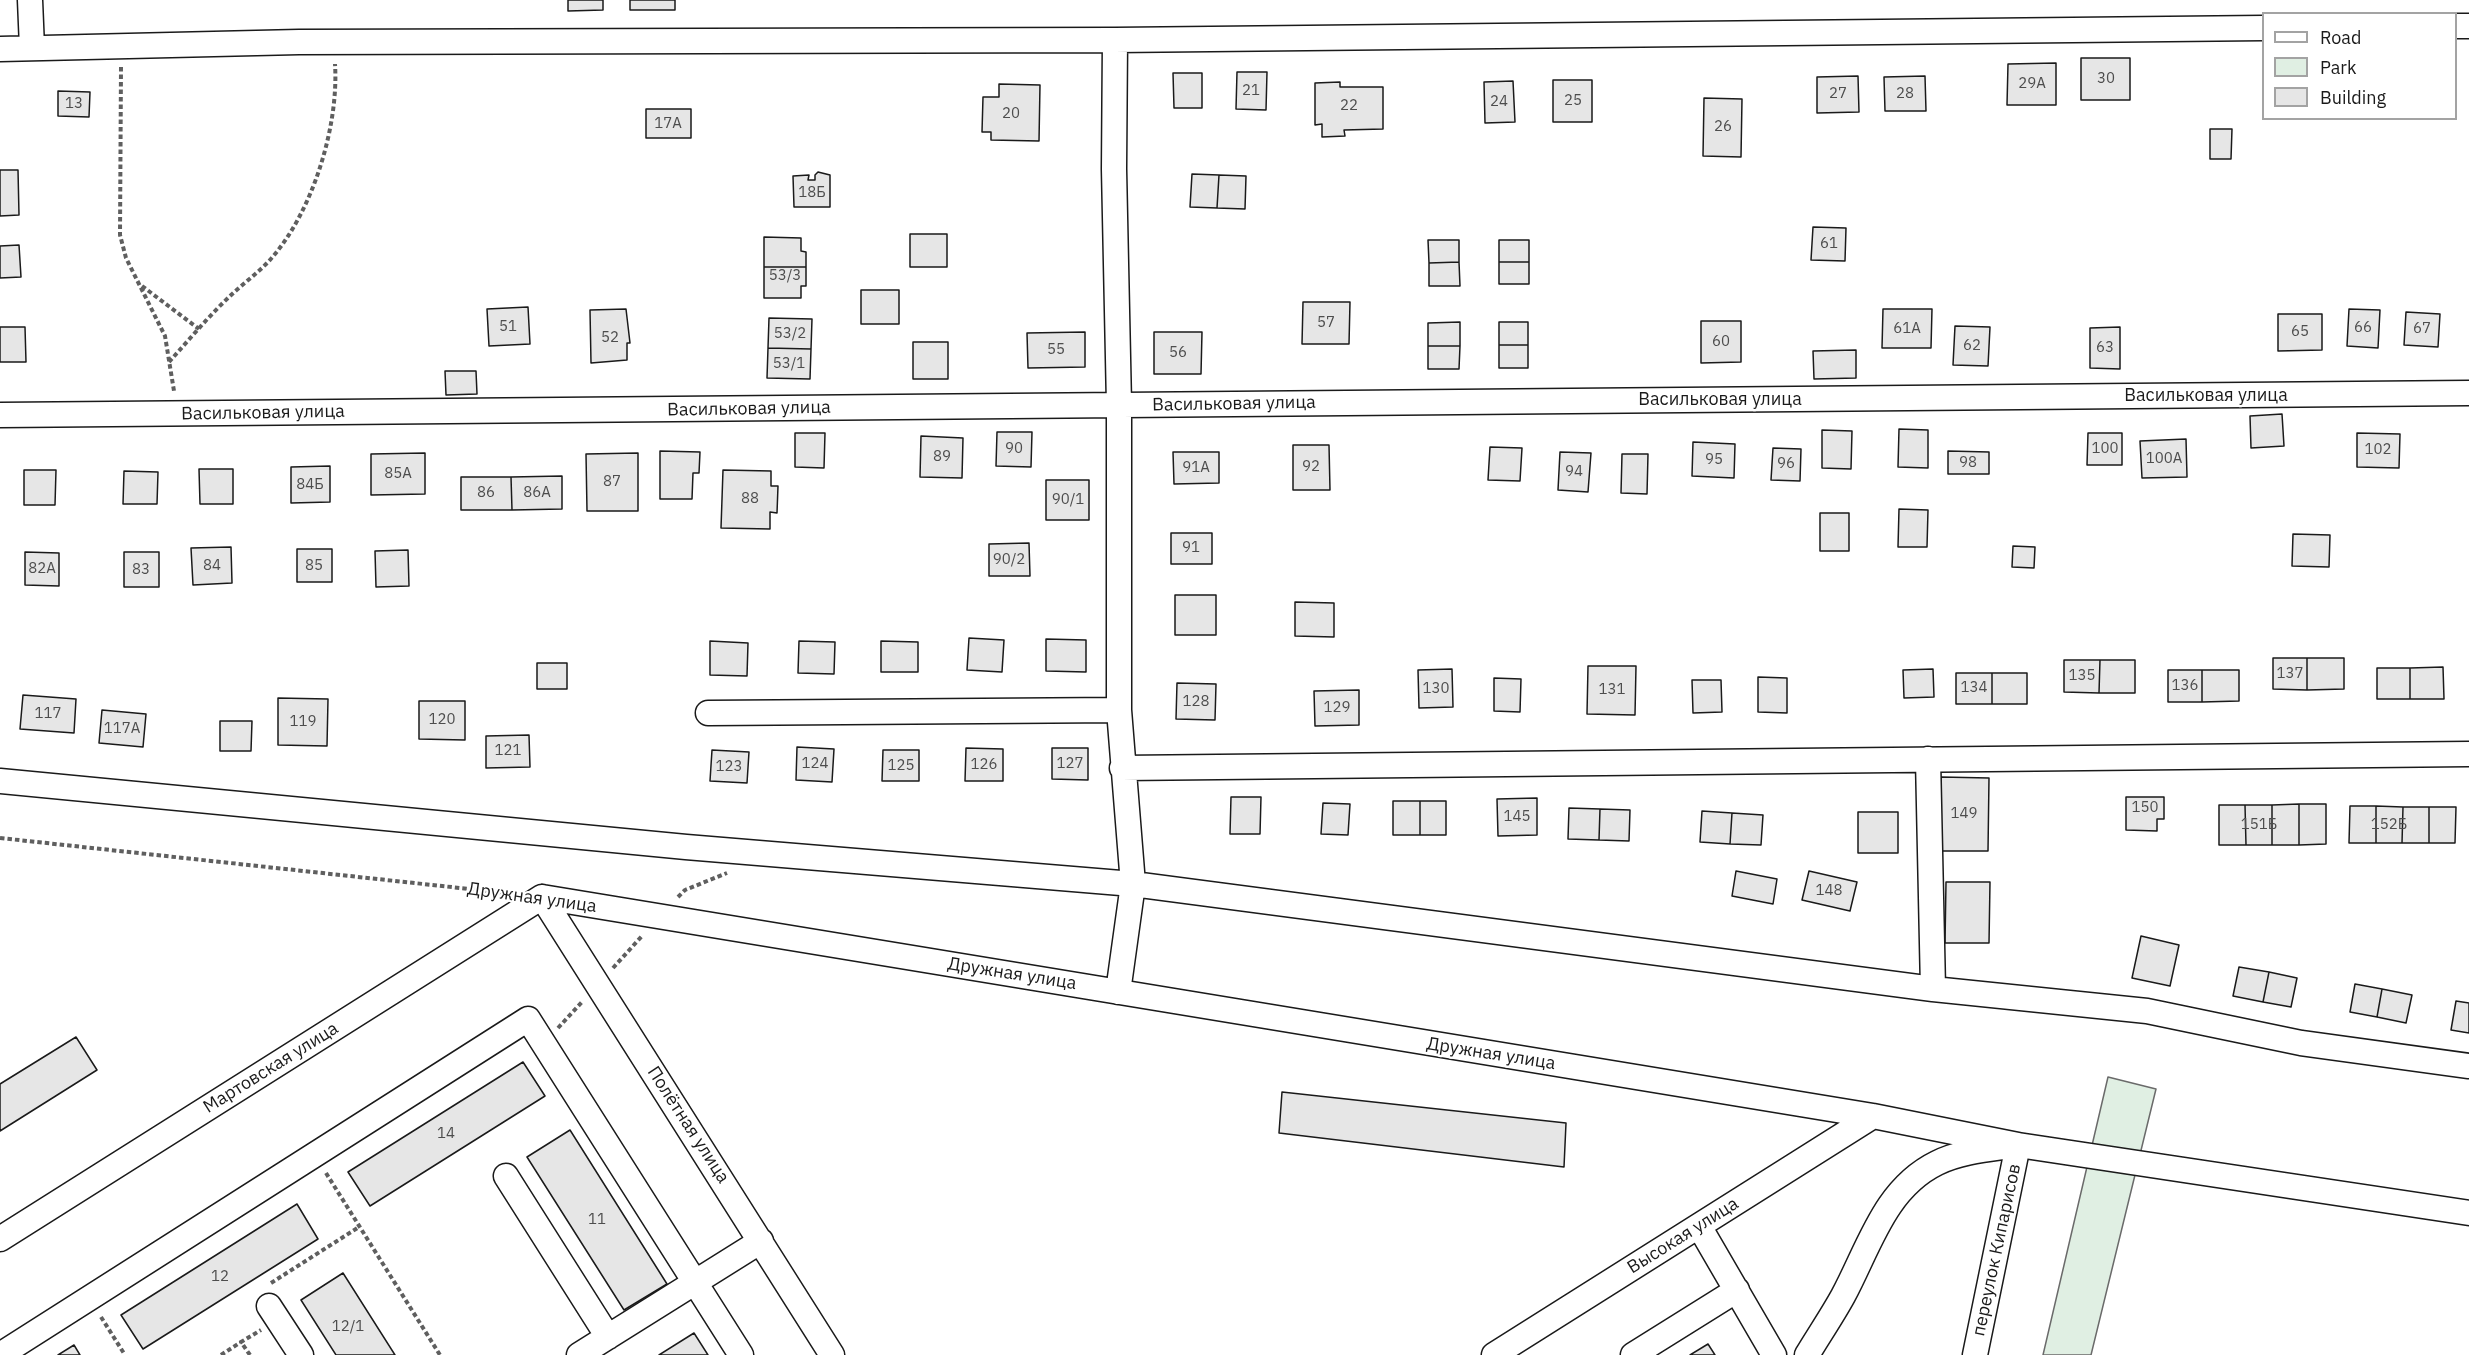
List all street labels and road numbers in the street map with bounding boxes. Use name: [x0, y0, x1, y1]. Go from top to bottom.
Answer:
street label: Васильковая улица: [2124, 385, 2288, 407]
street label: Васильковая улица: [1638, 389, 1802, 411]
street label: Васильковая улица: [1152, 392, 1316, 416]
street label: Васильковая улица: [667, 397, 831, 421]
street label: Васильковая улица: [181, 401, 345, 425]
street label: Дружная улица: [466, 878, 598, 918]
street label: Дружная улица: [946, 953, 1078, 995]
street label: Мартовская улица: [200, 1018, 342, 1118]
street label: Дружная улица: [1425, 1033, 1557, 1075]
street label: Полётная улица: [642, 1063, 734, 1187]
street label: переулок Кипарисов: [1968, 1162, 2026, 1338]
street label: Высокая улица: [1623, 1193, 1743, 1279]

